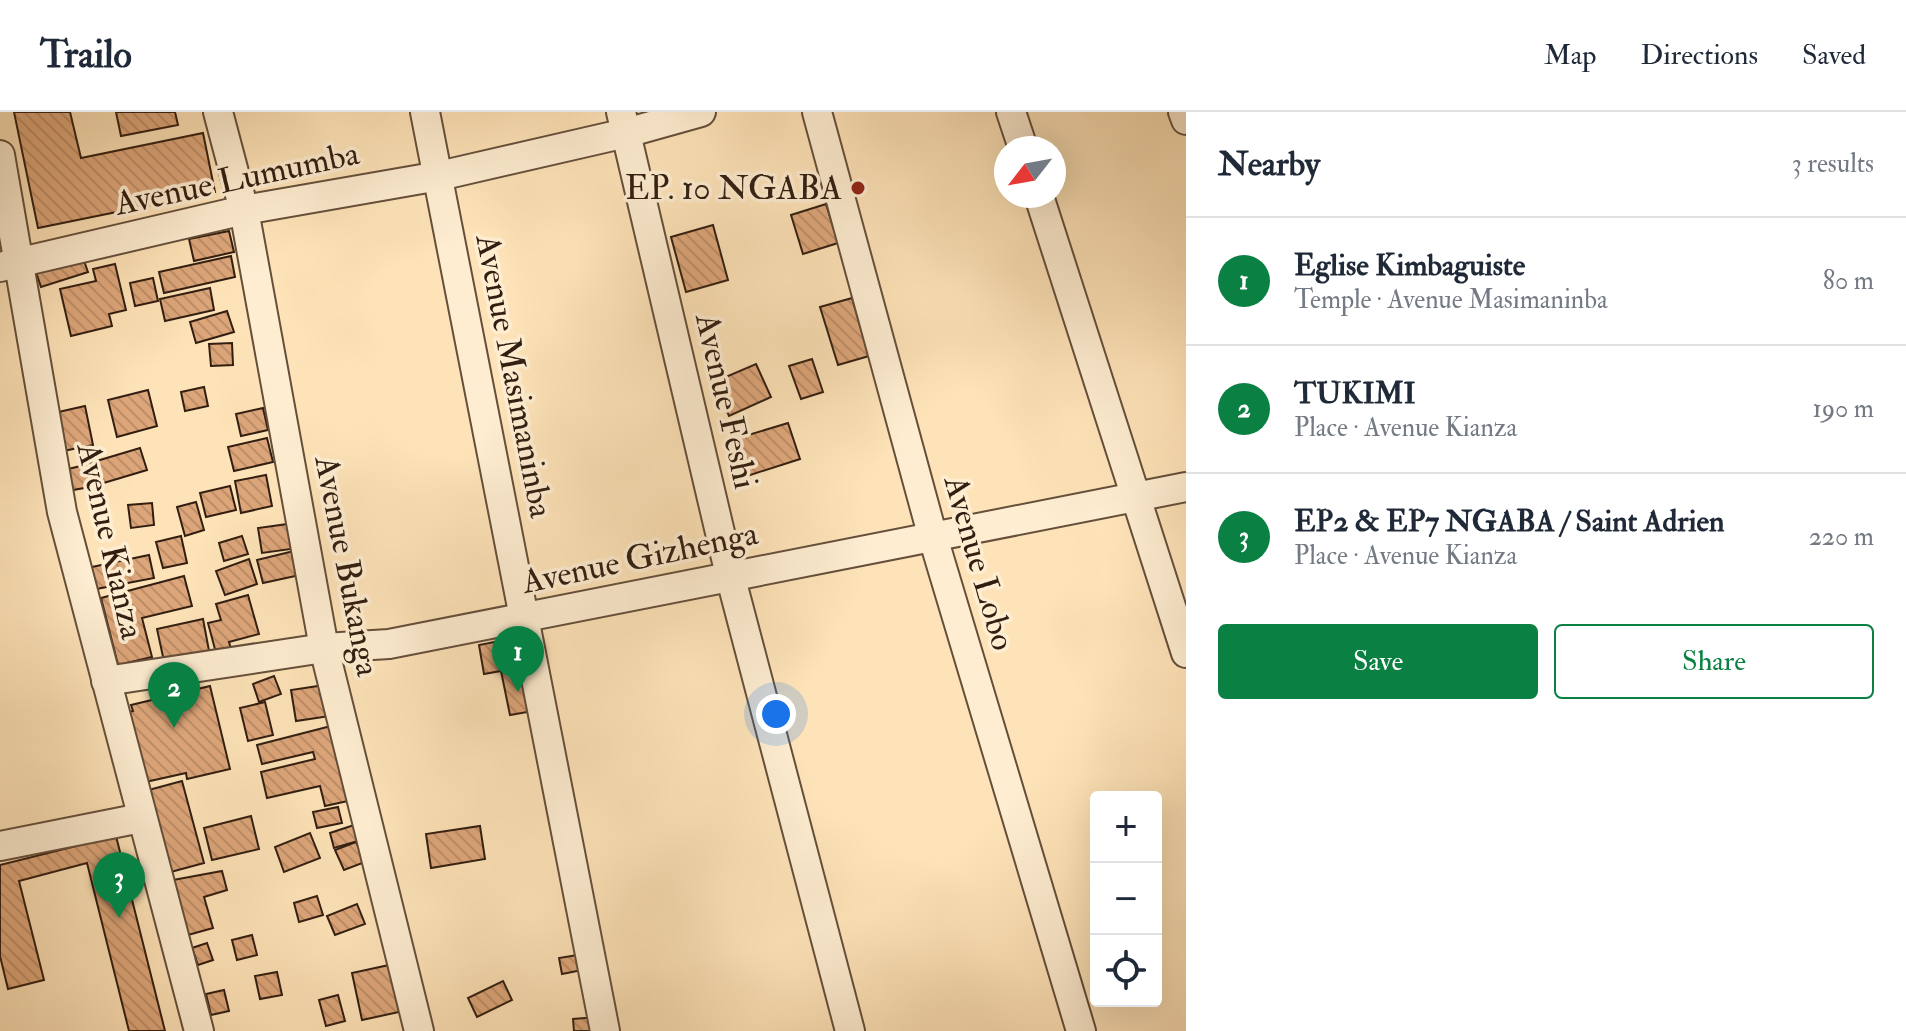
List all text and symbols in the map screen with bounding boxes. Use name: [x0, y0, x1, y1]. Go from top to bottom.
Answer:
text: Trailo: [40, 31, 132, 79]
text: Map: [1544, 38, 1597, 73]
text: Directions: [1641, 38, 1758, 73]
text: Saved: [1802, 38, 1866, 73]
street label: Avenue Lumumba: [110, 132, 364, 226]
north arrow: [994, 136, 1066, 208]
text: Nearby: [1218, 143, 1320, 186]
text: 3 results: [1792, 148, 1874, 180]
place label: EP. 10 NGABA: [625, 167, 842, 210]
marker: EP. 10 NGABA: [849, 179, 867, 197]
street label: Avenue Masimaninba: [465, 230, 563, 522]
text: Eglise Kimbaguiste: [1294, 247, 1525, 284]
text: 1: [1239, 265, 1249, 297]
text: 80 m: [1823, 265, 1874, 297]
text: Temple · Avenue Masimaninba: [1294, 284, 1608, 316]
street label: Avenue Feshi: [685, 308, 767, 493]
text: TUKIMI: [1294, 375, 1416, 412]
text: 2: [1237, 393, 1251, 425]
text: 190 m: [1813, 393, 1874, 425]
text: Place · Avenue Kianza: [1294, 412, 1517, 444]
street label: Avenue Kianza: [66, 438, 154, 644]
street label: Avenue Bukanga: [304, 451, 390, 681]
street label: Avenue Lobo: [933, 470, 1024, 655]
text: EP2 & EP7 NGABA / Saint Adrien: [1294, 503, 1724, 540]
street label: Avenue Gizhenga: [517, 512, 763, 604]
text: 3: [1239, 521, 1249, 553]
text: 220 m: [1809, 521, 1874, 553]
text: Place · Avenue Kianza: [1294, 540, 1517, 572]
button: Save: [1218, 624, 1538, 699]
button: Share: [1554, 624, 1874, 699]
pin: 1: [492, 626, 544, 692]
pin: 2: [148, 662, 200, 728]
your location: [756, 694, 796, 734]
map controls: [1090, 791, 1162, 1007]
button: +: [1090, 791, 1162, 863]
pin: 3: [93, 852, 145, 918]
button: −: [1090, 863, 1162, 935]
button: locate: [1090, 935, 1162, 1007]

